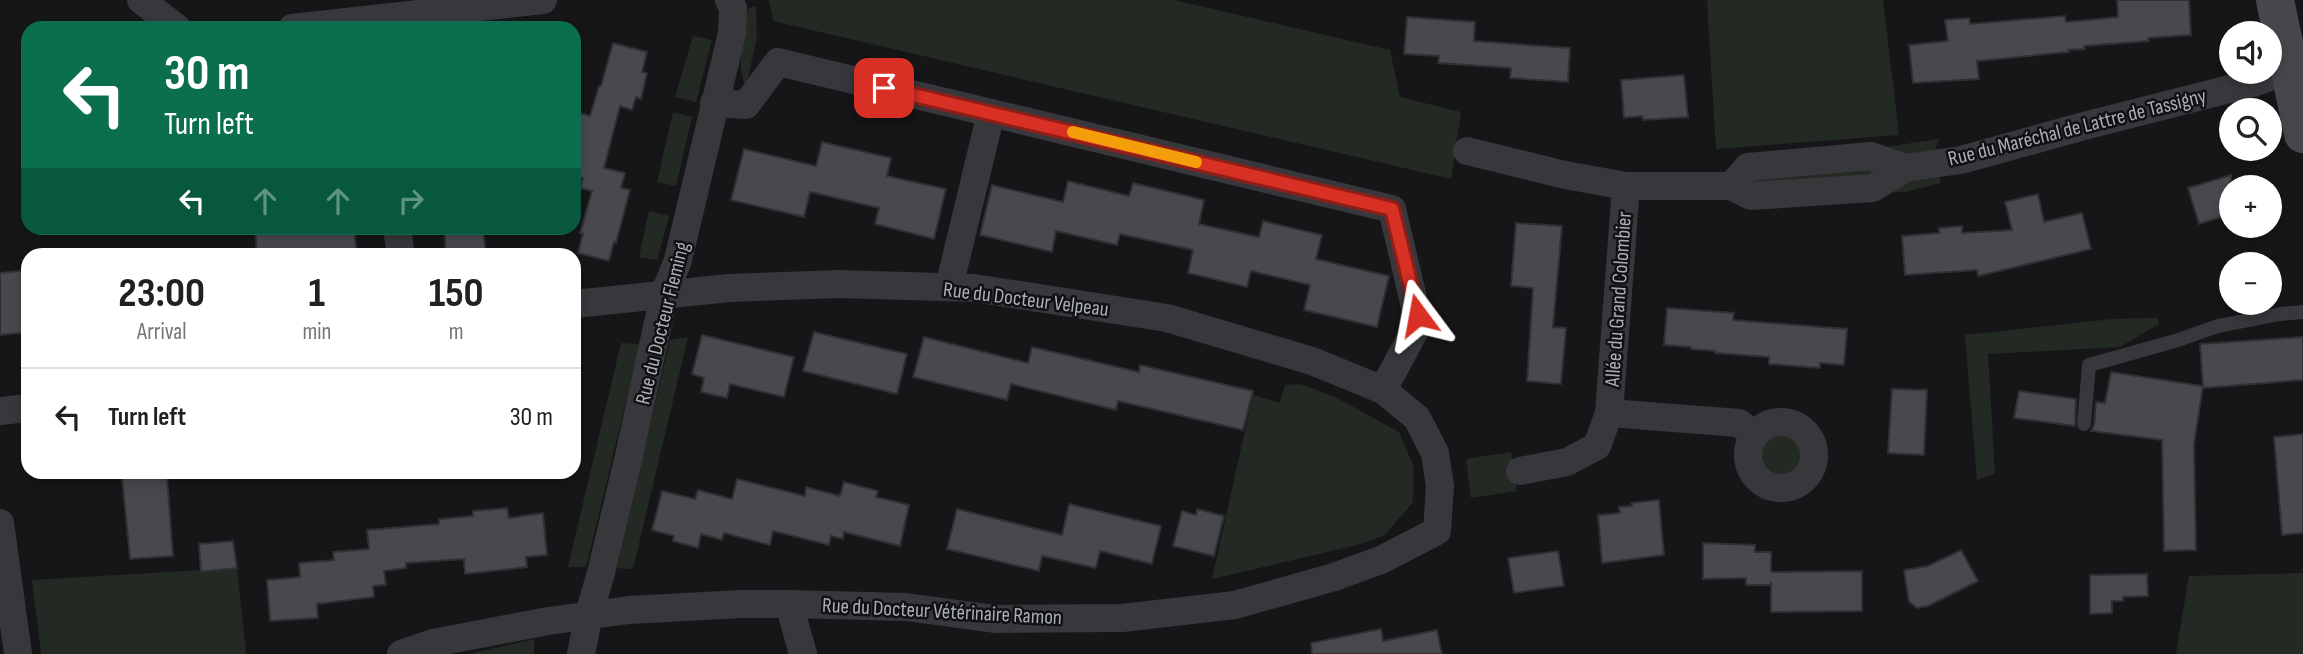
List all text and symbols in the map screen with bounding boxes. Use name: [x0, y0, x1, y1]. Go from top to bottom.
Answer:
map controls: [2219, 21, 2282, 315]
button: sound: [2219, 21, 2282, 84]
text: 30 m: [164, 45, 249, 104]
icon: left: [49, 49, 140, 140]
pin: [854, 58, 914, 118]
icon: arrive: [865, 69, 903, 107]
street label: Rue du Maréchal de Lattre de Tassigny: [1945, 83, 2209, 172]
button: search: [2219, 98, 2282, 161]
text: Turn left: [164, 105, 254, 144]
button: +: [2219, 175, 2282, 238]
icon: left: [173, 182, 211, 220]
icon: ahead: [246, 182, 284, 220]
icon: ahead: [319, 182, 357, 220]
icon: right: [392, 182, 430, 220]
street label: Allée du Grand Colombier: [1600, 211, 1637, 388]
street label: Rue du Docteur Fleming: [630, 239, 695, 407]
button: −: [2219, 252, 2282, 315]
text: 23:00: [118, 268, 205, 319]
text: 1: [309, 268, 325, 319]
text: 150: [429, 268, 484, 319]
street label: Rue du Docteur Velpeau: [942, 277, 1110, 322]
position arrow: [1381, 278, 1455, 352]
text: Arrival: [137, 318, 186, 346]
text: min: [302, 318, 331, 346]
text: m: [449, 318, 464, 346]
icon: left: [49, 398, 87, 436]
text: Turn left: [108, 402, 186, 433]
text: 30 m: [510, 402, 553, 433]
street label: Rue du Docteur Vétérinaire Ramon: [821, 593, 1063, 630]

